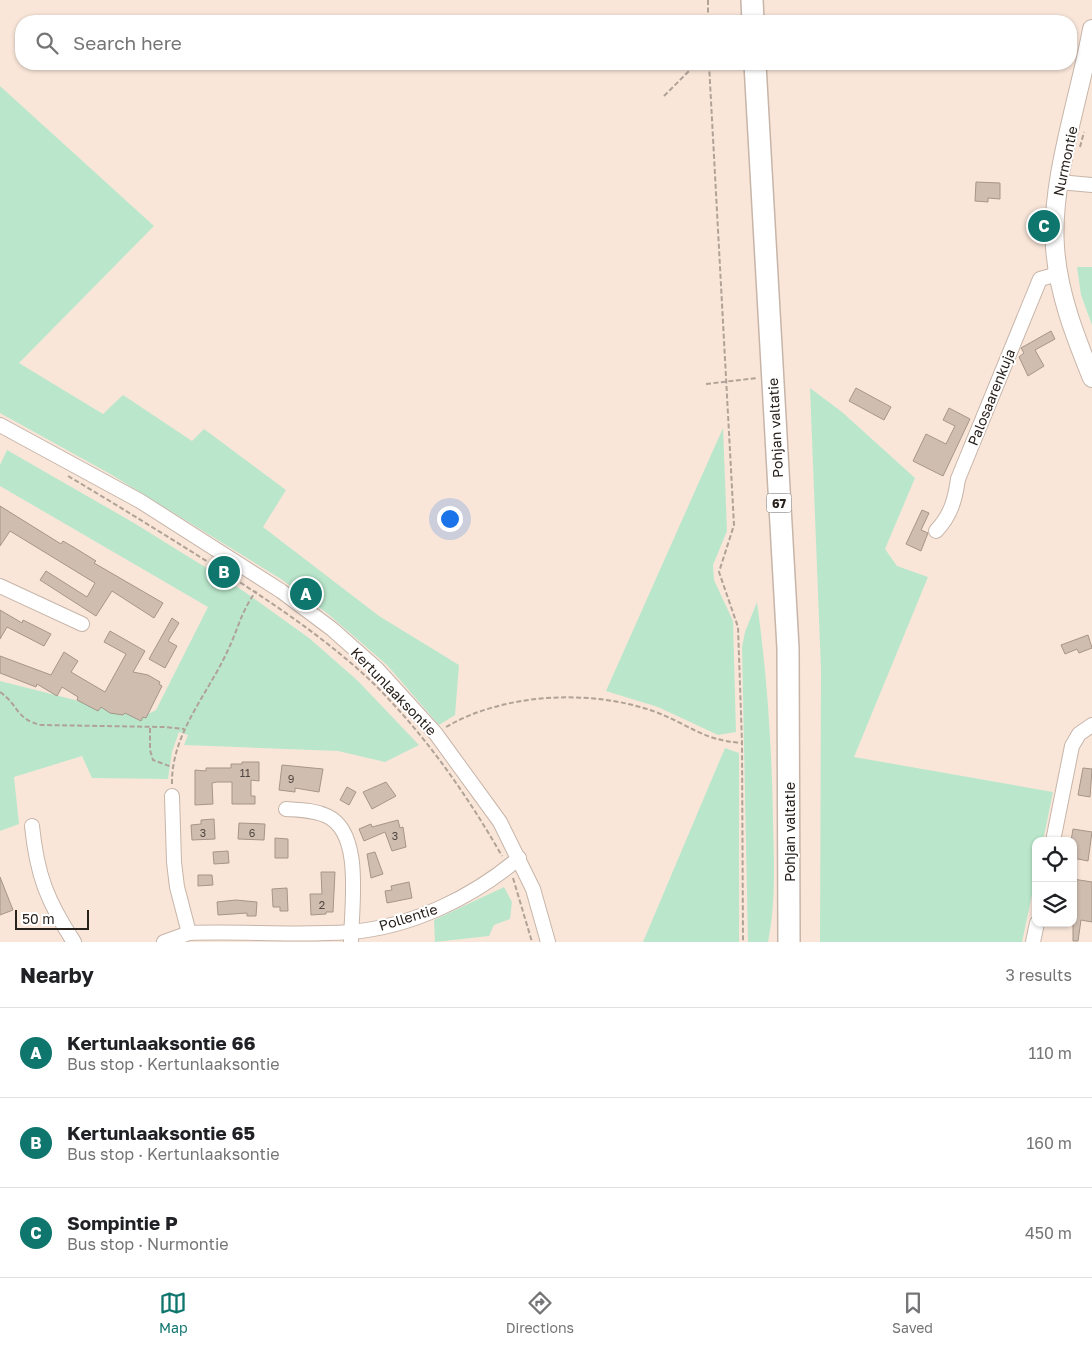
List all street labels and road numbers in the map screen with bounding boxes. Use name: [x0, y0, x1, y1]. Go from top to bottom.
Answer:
street label: Nurmontie: [1049, 124, 1081, 198]
street label: Palosaarenkuja: [964, 346, 1018, 448]
street label: Pohjan valtatie: [764, 378, 786, 478]
road number: 67: [766, 493, 792, 512]
street label: Kertunlaaksontie: [348, 643, 440, 739]
street label: Pohjan valtatie: [781, 782, 798, 882]
street label: Pollentie: [377, 900, 439, 934]

